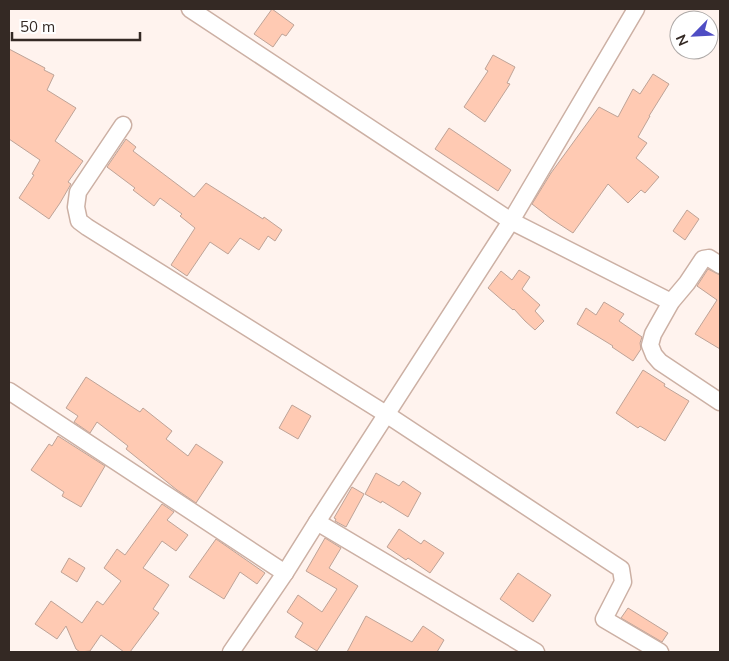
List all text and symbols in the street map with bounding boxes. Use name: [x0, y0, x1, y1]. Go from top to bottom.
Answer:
scale bar: [12, 10, 140, 42]
north arrow: [669, 10, 719, 60]
text: 50 m: [20, 17, 55, 36]
text: N: [672, 32, 692, 49]

